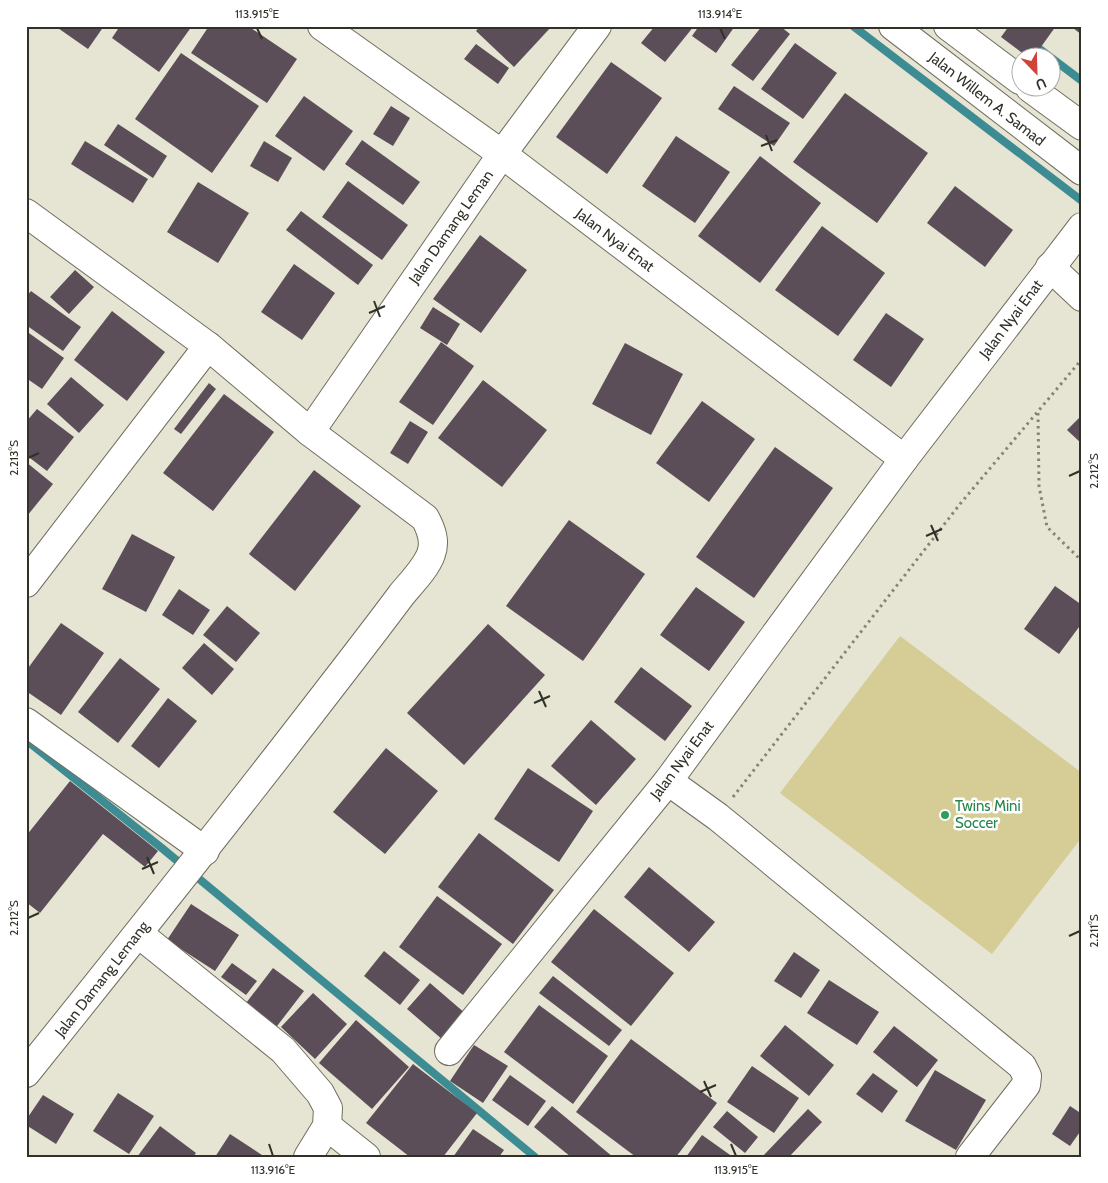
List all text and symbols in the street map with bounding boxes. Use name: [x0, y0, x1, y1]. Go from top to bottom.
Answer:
text: 113.915°E: [235, 6, 279, 21]
text: 113.914°E: [698, 6, 743, 21]
street label: Jalan Willem A. Samad: [925, 47, 1049, 150]
north arrow: [1010, 48, 1060, 98]
text: U: [1033, 74, 1049, 94]
street label: Jalan Damang Leman: [404, 167, 497, 288]
street label: Jalan Nyai Enat: [571, 204, 658, 275]
street label: Jalan Nyai Enat: [975, 276, 1046, 363]
text: 2.213°S: [6, 440, 21, 476]
text: 2.212°S: [1086, 453, 1101, 489]
street label: Jalan Nyai Enat: [646, 717, 717, 804]
place label: Twins Mini Soccer: [955, 797, 1021, 832]
marker: Twins Mini Soccer: [939, 809, 951, 821]
text: 2.212°S: [6, 900, 21, 936]
text: 2.211°S: [1086, 914, 1101, 948]
street label: Jalan Damang Lemang: [51, 917, 153, 1041]
text: 113.916°E: [251, 1162, 296, 1177]
text: 113.915°E: [714, 1162, 758, 1177]

